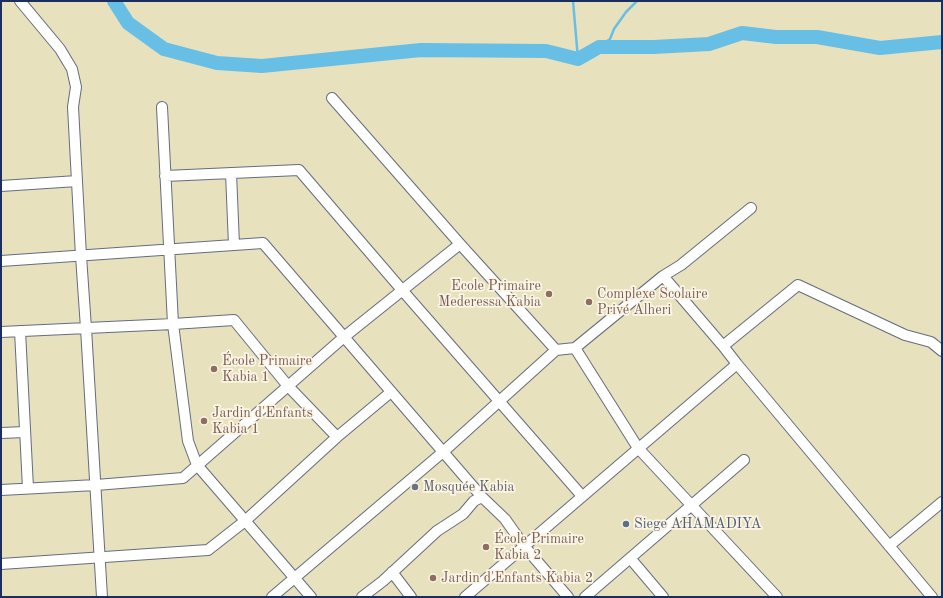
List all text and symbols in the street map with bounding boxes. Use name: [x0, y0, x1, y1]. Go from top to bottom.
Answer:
place label: Ecole Primaire Mederessa Kabia: [439, 278, 541, 310]
place label: Complexe Scolaire Privé Alheri: [597, 286, 708, 318]
marker: Ecole Primaire Mederessa Kabia: [544, 289, 554, 299]
marker: Complexe Scolaire Privé Alheri: [584, 297, 594, 307]
place label: École Primaire Kabia 1: [222, 353, 312, 386]
marker: École Primaire Kabia 1: [209, 364, 219, 374]
place label: Jardin d'Enfants Kabia 1: [212, 405, 313, 438]
marker: Jardin d'Enfants Kabia 1: [199, 416, 209, 426]
place label: Mosquée Kabia: [423, 479, 514, 495]
marker: Mosquée Kabia: [410, 482, 420, 492]
place label: Siege AHAMADIYA: [634, 516, 761, 532]
marker: Siege AHAMADIYA: [621, 519, 631, 529]
place label: École Primaire Kabia 2: [494, 531, 584, 564]
marker: École Primaire Kabia 2: [481, 542, 491, 552]
place label: Jardin d'Enfants Kabia 2: [441, 570, 593, 586]
marker: Jardin d'Enfants Kabia 2: [428, 573, 438, 583]

